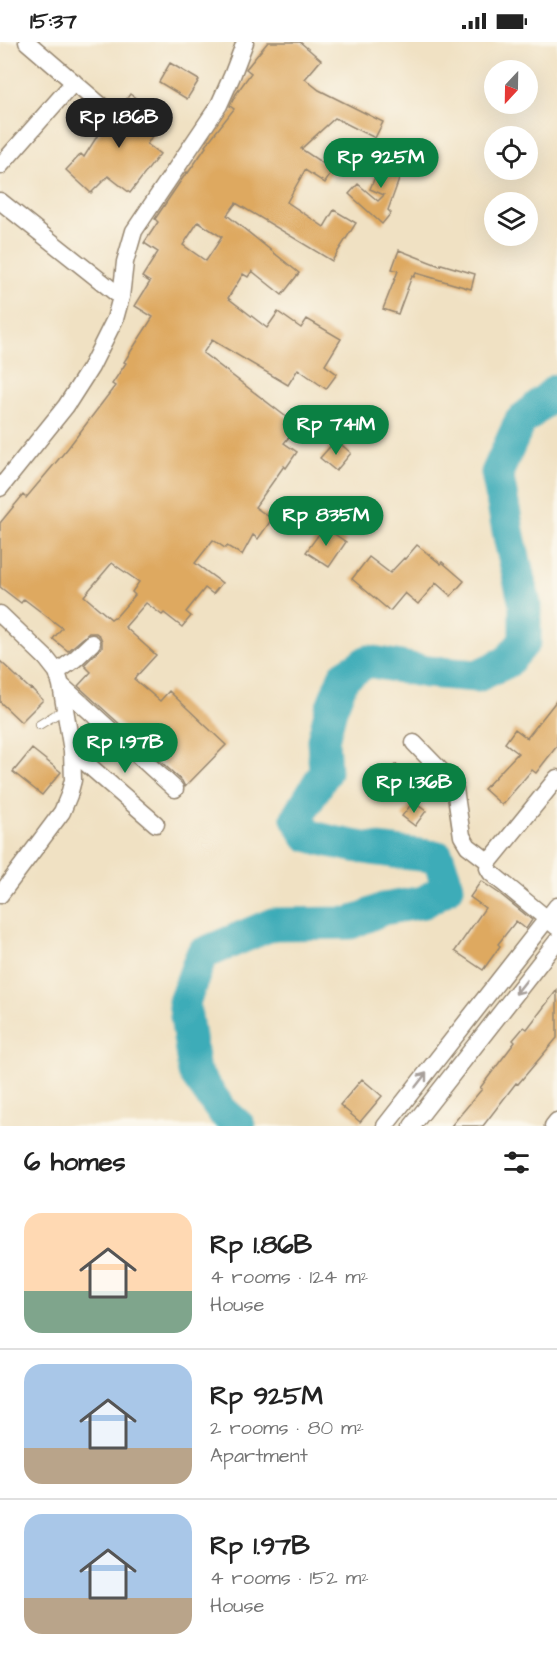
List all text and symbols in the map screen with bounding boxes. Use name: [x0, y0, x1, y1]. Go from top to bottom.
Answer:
text: 15:37: [30, 6, 77, 37]
north arrow: [484, 60, 538, 114]
map controls: [484, 60, 538, 246]
pin: Rp 1.86B: [57, 98, 181, 149]
text: Rp 1.86B: [80, 103, 158, 131]
button: locate: [484, 126, 538, 180]
pin: Rp 925M: [326, 138, 436, 189]
text: Rp 925M: [338, 143, 424, 171]
button: layers: [484, 192, 538, 246]
pin: Rp 741M: [281, 405, 391, 456]
text: Rp 741M: [297, 410, 375, 438]
pin: Rp 835M: [271, 496, 381, 547]
text: Rp 835M: [282, 501, 370, 529]
pin: Rp 1.97B: [63, 723, 187, 774]
text: Rp 1.97B: [87, 728, 163, 756]
pin: Rp 1.36B: [352, 763, 476, 814]
text: Rp 1.36B: [376, 768, 452, 796]
one-way arrow: [514, 979, 527, 995]
one-way arrow: [414, 1072, 427, 1088]
text: 6 homes: [24, 1144, 126, 1180]
icon: filters: [500, 1146, 533, 1179]
text: Rp 1.86B: [210, 1227, 312, 1263]
icon: home: [72, 1237, 144, 1309]
text: 4 rooms · 124 m²: [210, 1263, 368, 1291]
text: House: [210, 1291, 264, 1319]
text: Rp 925M: [210, 1378, 323, 1414]
icon: home: [72, 1388, 144, 1460]
text: 2 rooms · 80 m²: [210, 1414, 364, 1442]
text: Apartment: [210, 1442, 308, 1470]
text: Rp 1.97B: [210, 1528, 310, 1564]
icon: home: [72, 1538, 144, 1610]
text: 4 rooms · 152 m²: [210, 1564, 369, 1592]
text: House: [210, 1592, 264, 1620]

